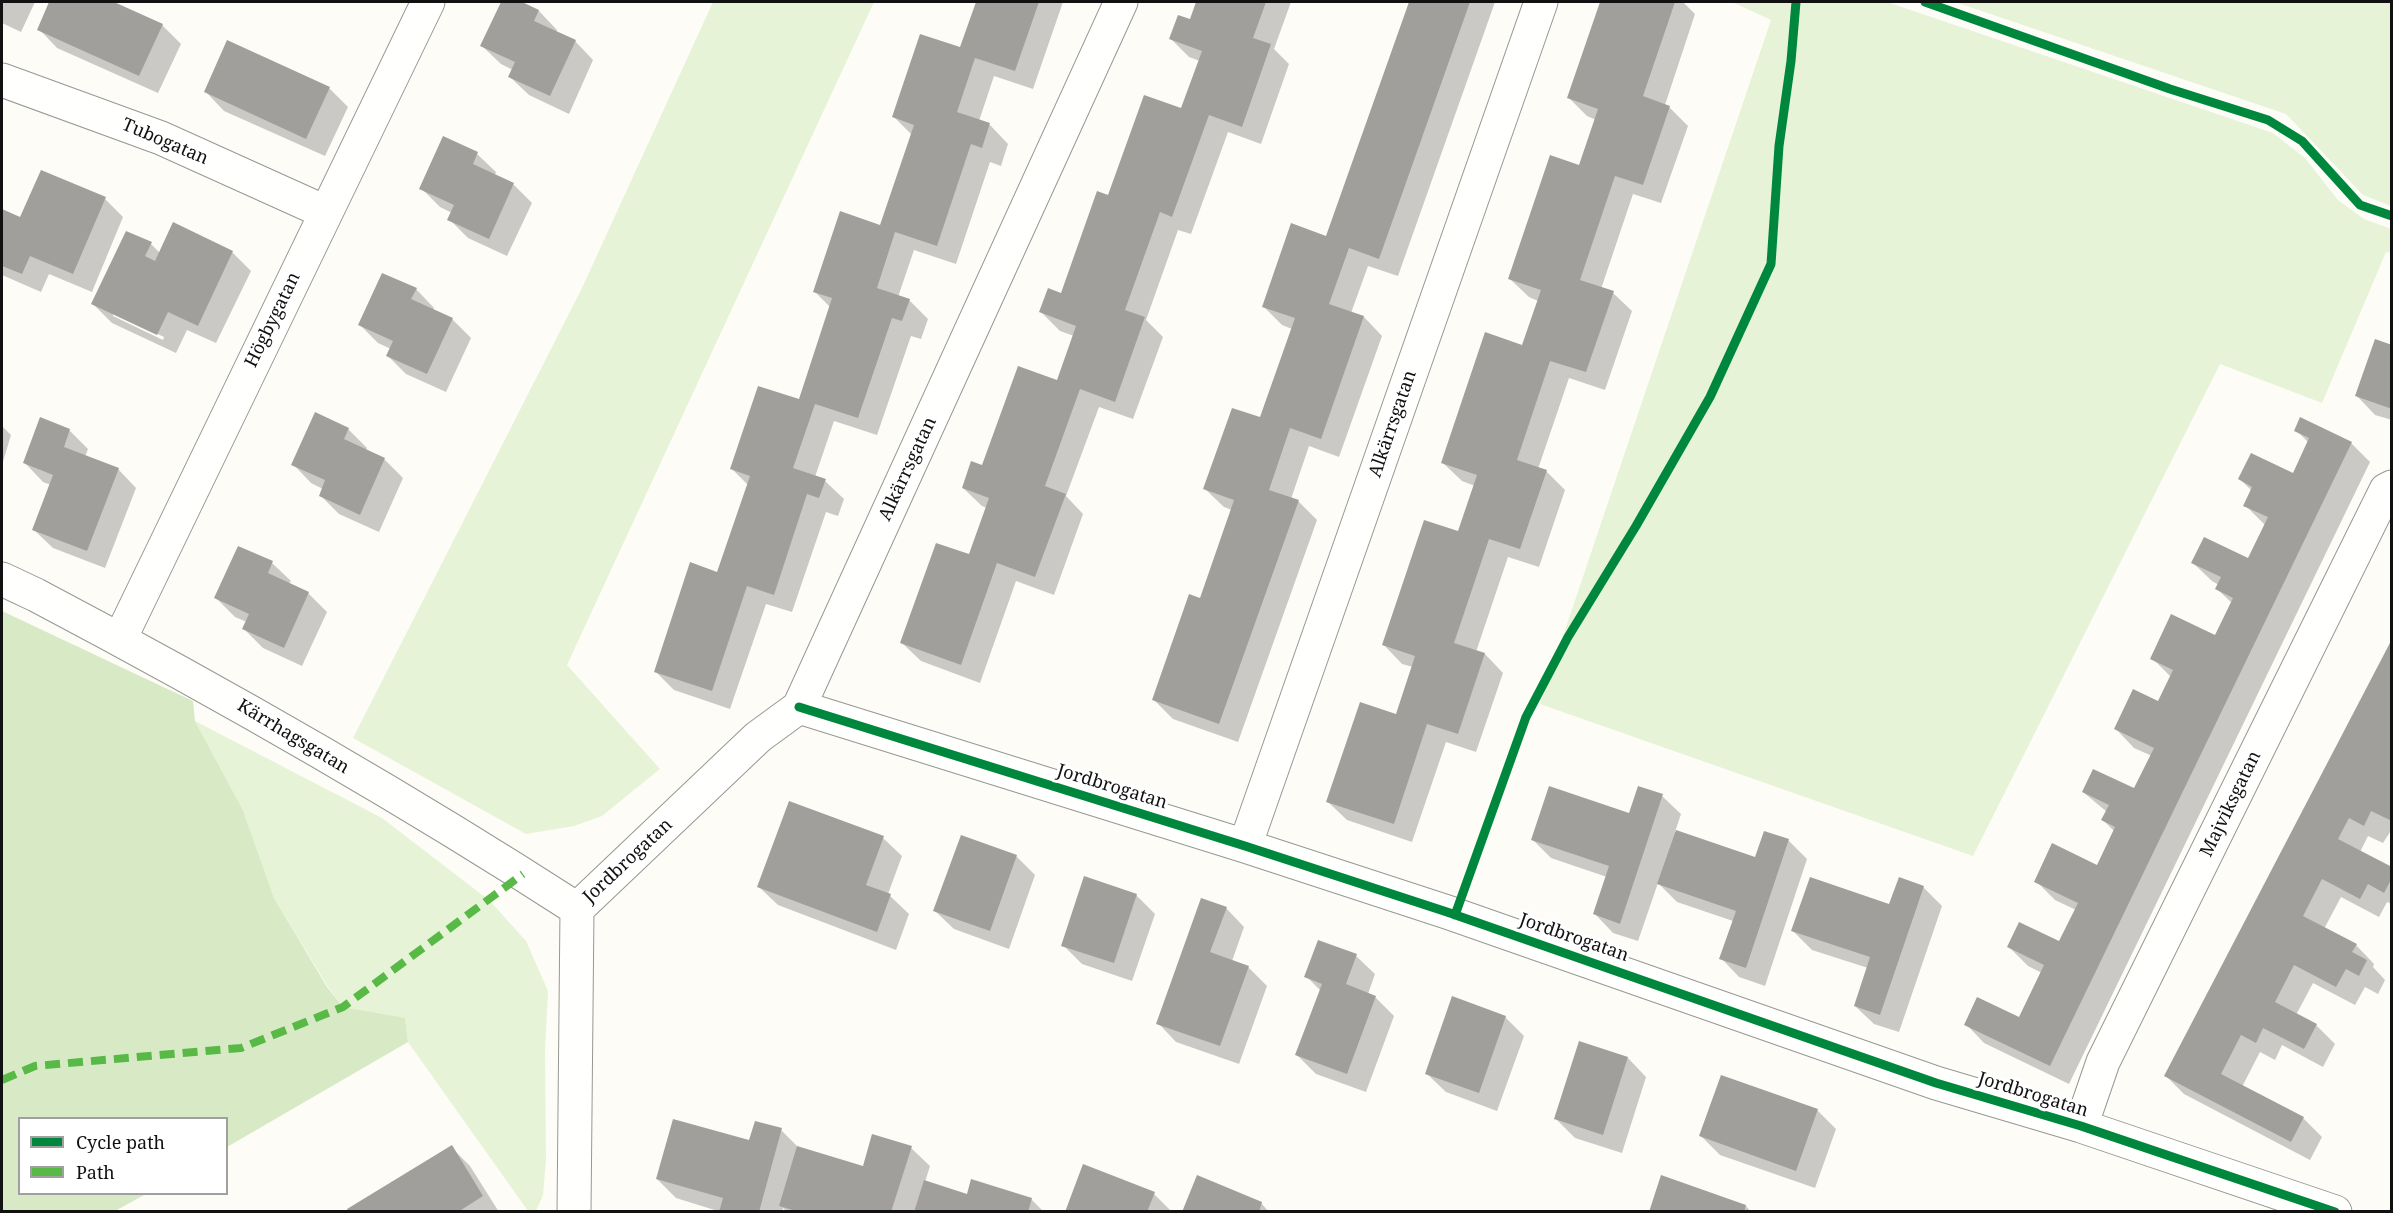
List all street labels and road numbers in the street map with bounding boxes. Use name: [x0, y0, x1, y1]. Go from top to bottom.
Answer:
street label: Tubogatan: [119, 114, 211, 170]
street label: Högbygatan: [241, 269, 305, 371]
street label: Alkärrsgatan: [1365, 368, 1421, 480]
street label: Alkärrsgatan: [875, 414, 941, 524]
street label: Kärrhagsgatan: [233, 695, 353, 779]
street label: Majviksgatan: [2196, 748, 2266, 860]
street label: Jordbrogatan: [1054, 760, 1170, 814]
street label: Jordbrogatan: [579, 814, 677, 908]
street label: Jordbrogatan: [1517, 909, 1631, 967]
street label: Jordbrogatan: [1975, 1068, 2091, 1122]

